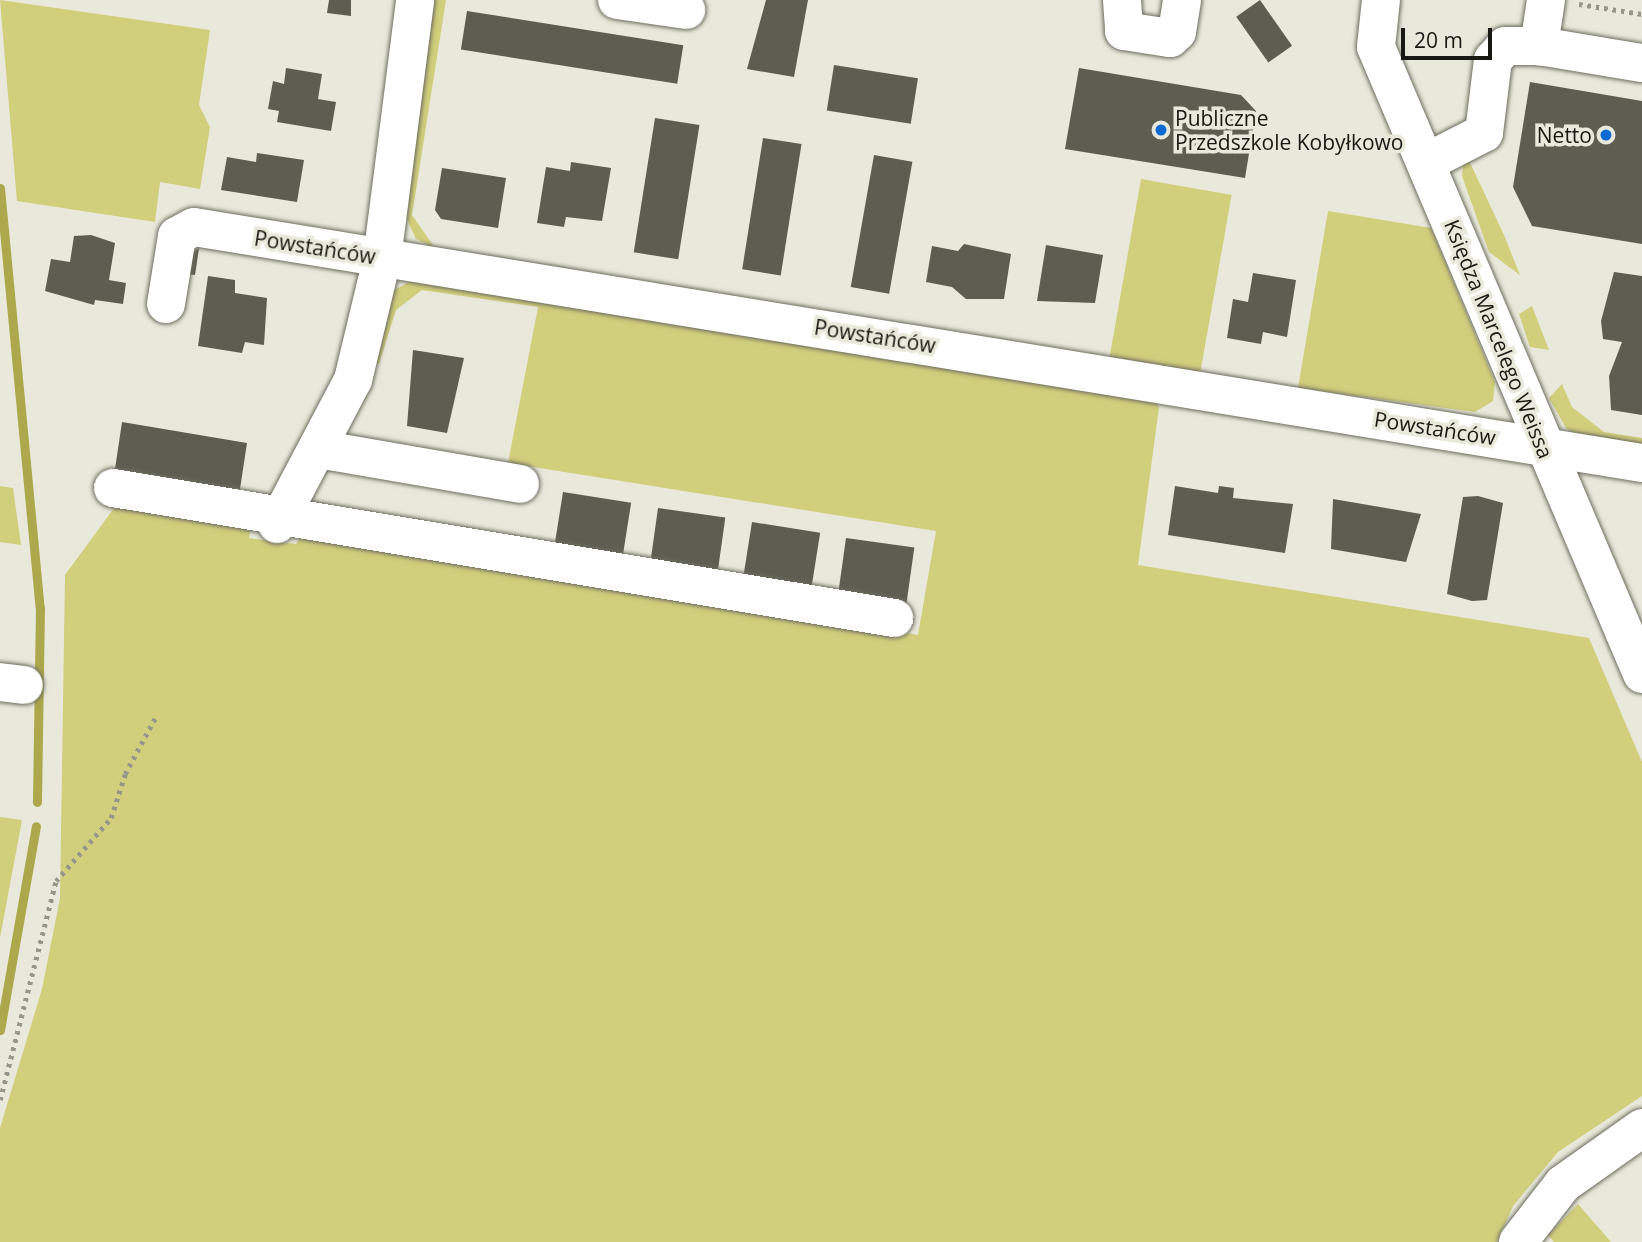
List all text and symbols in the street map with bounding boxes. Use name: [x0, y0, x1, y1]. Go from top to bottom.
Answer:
scale bar: [1404, 14, 1495, 58]
text: 20 m: [1414, 26, 1463, 54]
place label: Publiczne Przedszkole Kobyłkowo: [1175, 105, 1403, 155]
marker: Publiczne Przedszkole Kobyłkowo: [1153, 122, 1169, 138]
place label: Netto: [1537, 122, 1592, 148]
marker: Netto: [1598, 127, 1614, 143]
street label: Księdza Marcelego Weissa: [1439, 216, 1559, 462]
street label: Powstańców: [253, 225, 377, 269]
street label: Powstańców: [813, 314, 937, 358]
street label: Powstańców: [1373, 406, 1497, 450]

